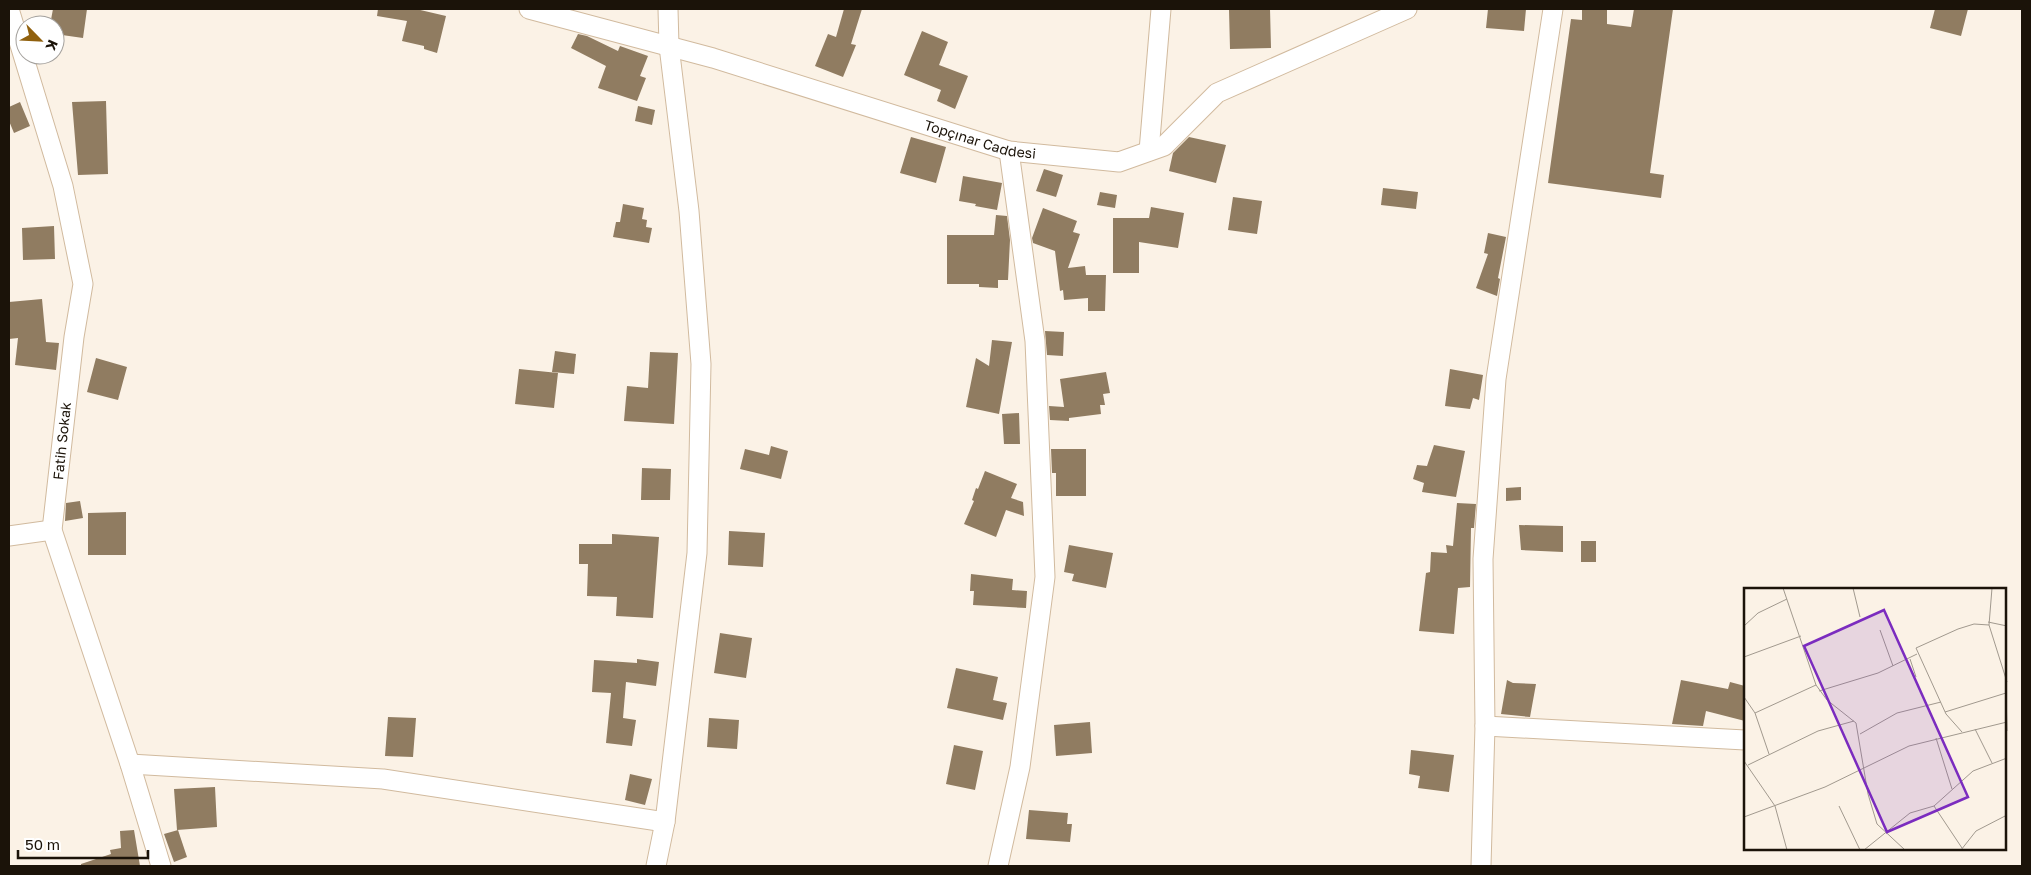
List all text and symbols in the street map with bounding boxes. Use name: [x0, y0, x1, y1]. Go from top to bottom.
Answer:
north arrow: [15, 15, 65, 65]
text: K: [43, 37, 62, 54]
street label: Topçınar Caddesi: [922, 116, 1037, 162]
street label: Fatih Sokak: [49, 401, 74, 481]
inset map: [1744, 588, 2006, 850]
scale bar: [18, 828, 148, 860]
text: 50 m: [25, 835, 60, 853]

